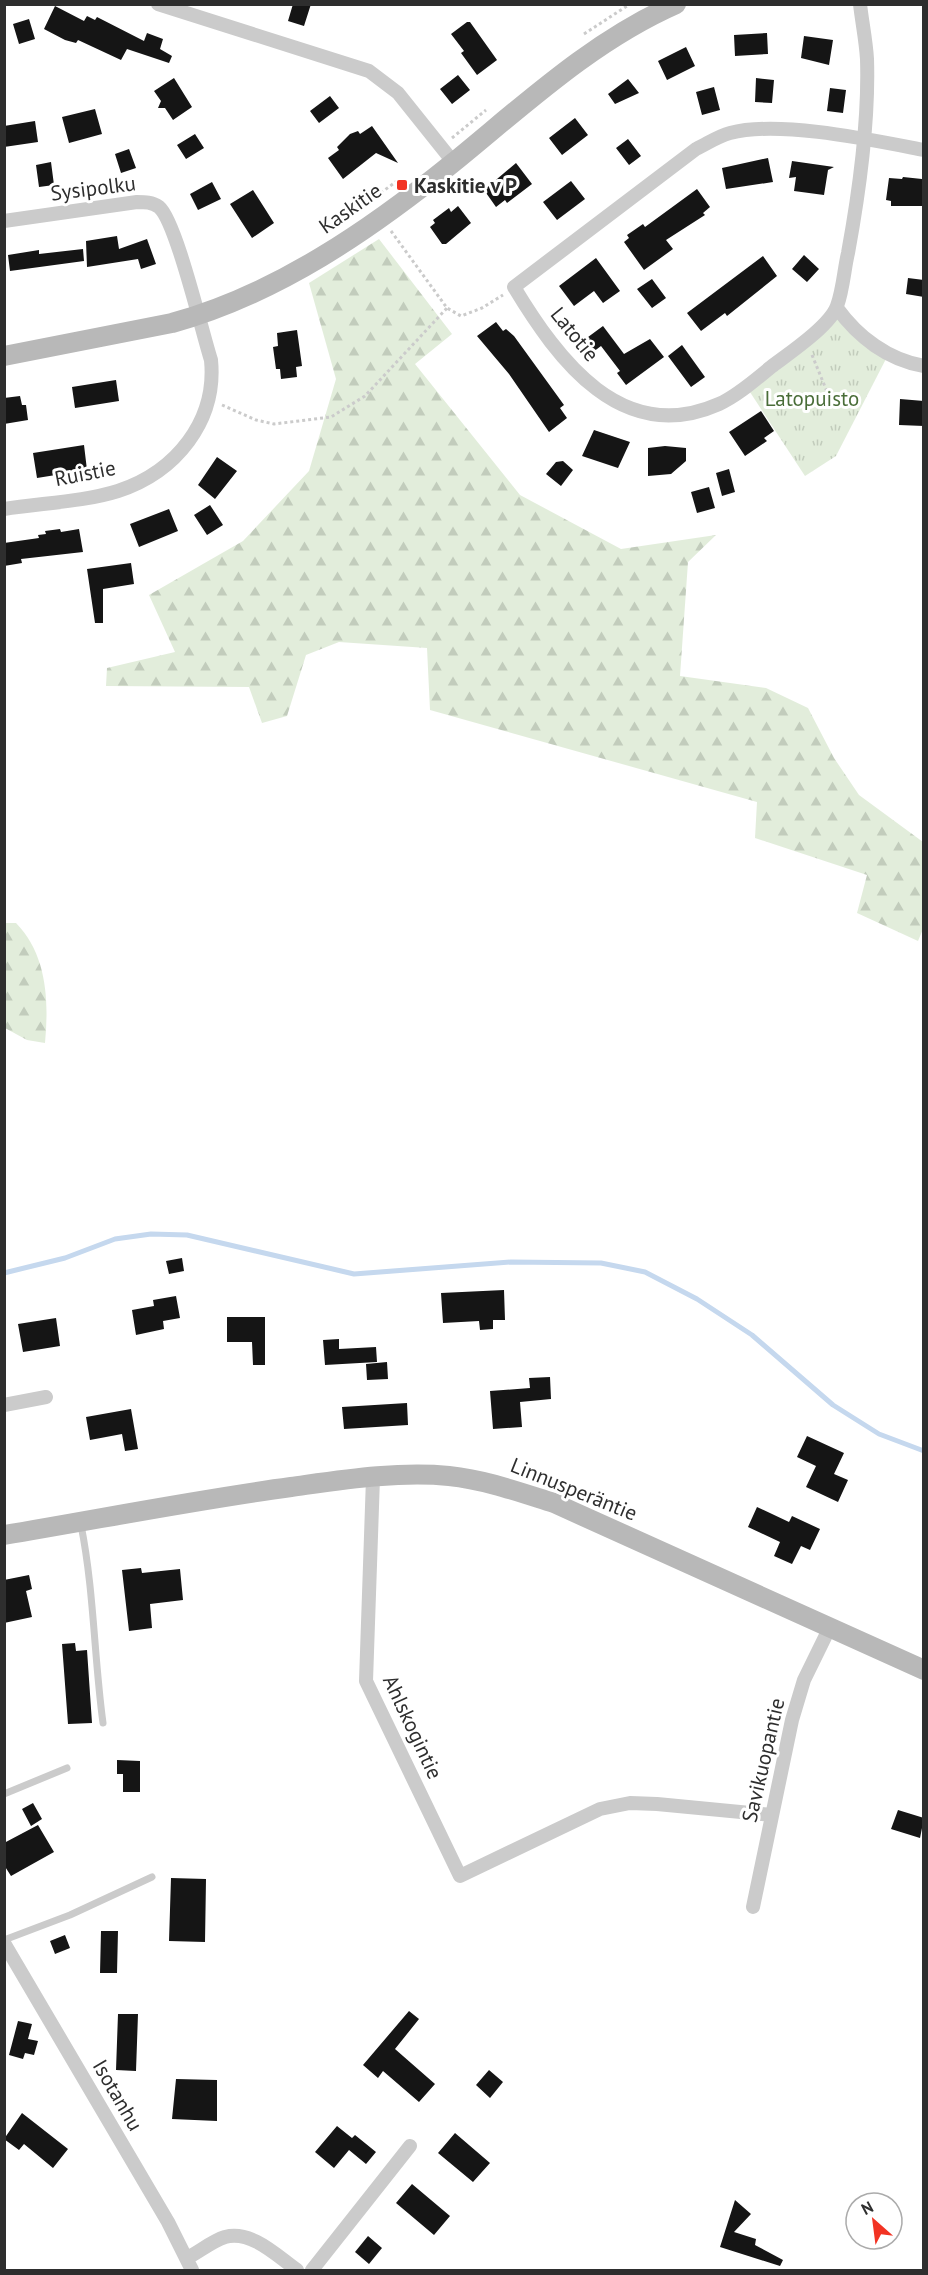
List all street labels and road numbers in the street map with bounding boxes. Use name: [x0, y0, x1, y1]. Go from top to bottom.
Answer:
street label: Sysipolku: [49, 169, 137, 207]
street label: Kaskitie: [313, 177, 387, 239]
street label: Latotie: [545, 301, 605, 367]
street label: Ruistie: [52, 454, 118, 492]
street label: Linnusperäntie: [507, 1451, 641, 1527]
street label: Ahlskogintie: [377, 1671, 449, 1783]
street label: Savikuopantie: [736, 1695, 790, 1825]
street label: Isotanhu: [87, 2054, 149, 2136]

